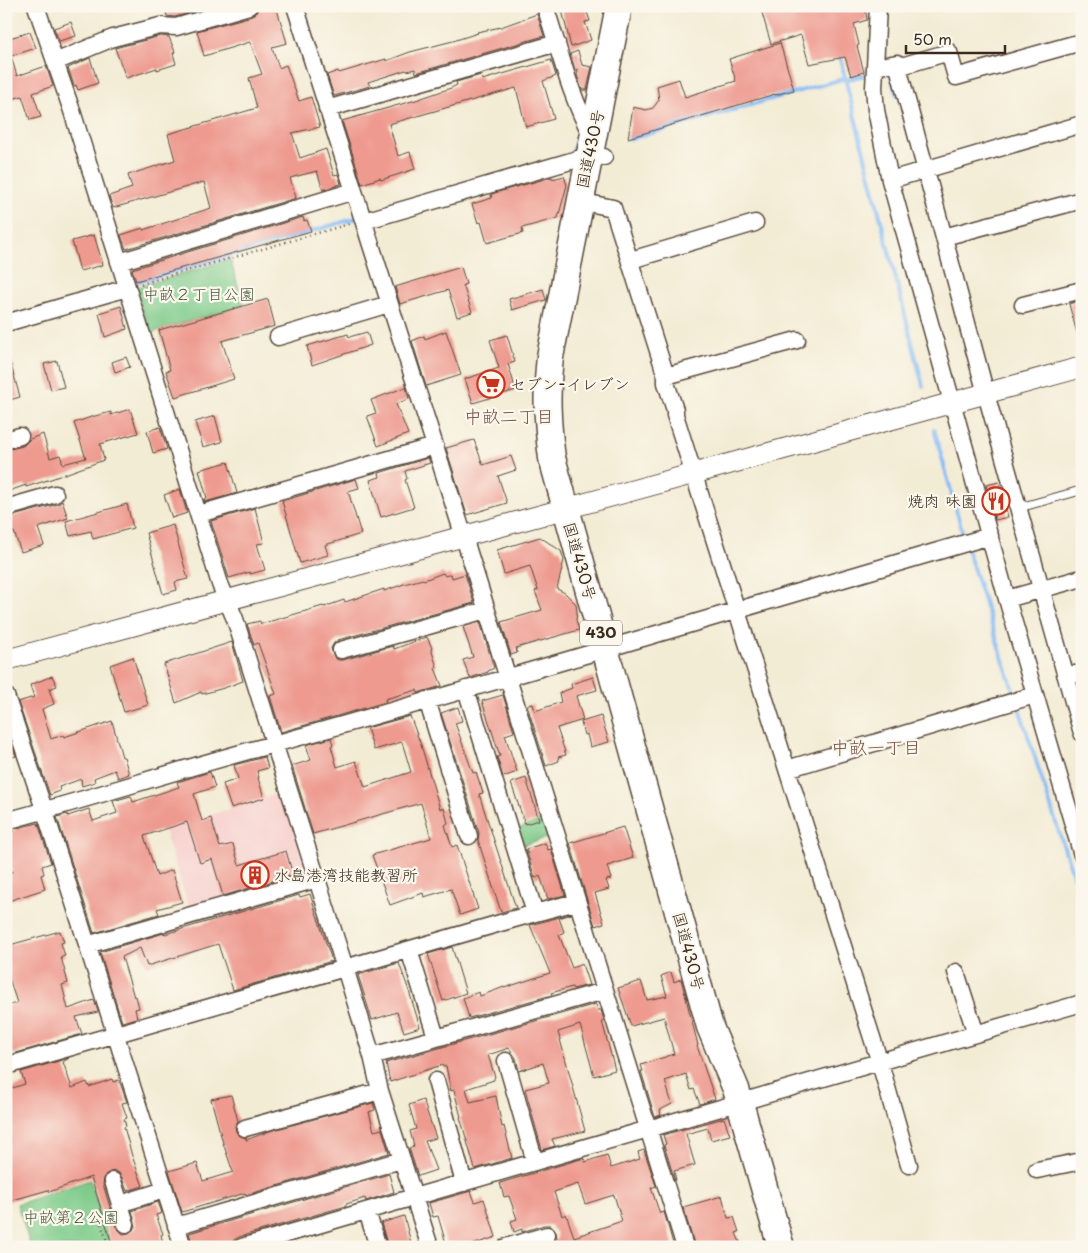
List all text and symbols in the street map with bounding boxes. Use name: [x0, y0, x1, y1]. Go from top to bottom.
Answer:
scale bar: [906, 22, 1004, 54]
text: 50 m: [913, 27, 952, 50]
street label: 国道430号: [569, 107, 609, 191]
park label: 中畝２丁目公園: [143, 281, 255, 305]
supermarket icon: セブン-イレブン: [476, 369, 506, 399]
place label: セブン-イレブン: [510, 371, 630, 395]
district label: 中畝二丁目: [464, 402, 554, 429]
restaurant icon: 焼肉 味園: [981, 486, 1011, 516]
place label: 焼肉 味園: [908, 488, 977, 512]
street label: 国道430号: [558, 519, 604, 603]
road number: 430: [580, 620, 622, 646]
district label: 中畝一丁目: [831, 733, 921, 760]
building icon: 水島港湾技能教習所: [240, 860, 270, 890]
place label: 水島港湾技能教習所: [274, 862, 418, 886]
street label: 国道430号: [668, 909, 712, 993]
park label: 中畝第２公園: [23, 1204, 119, 1228]

